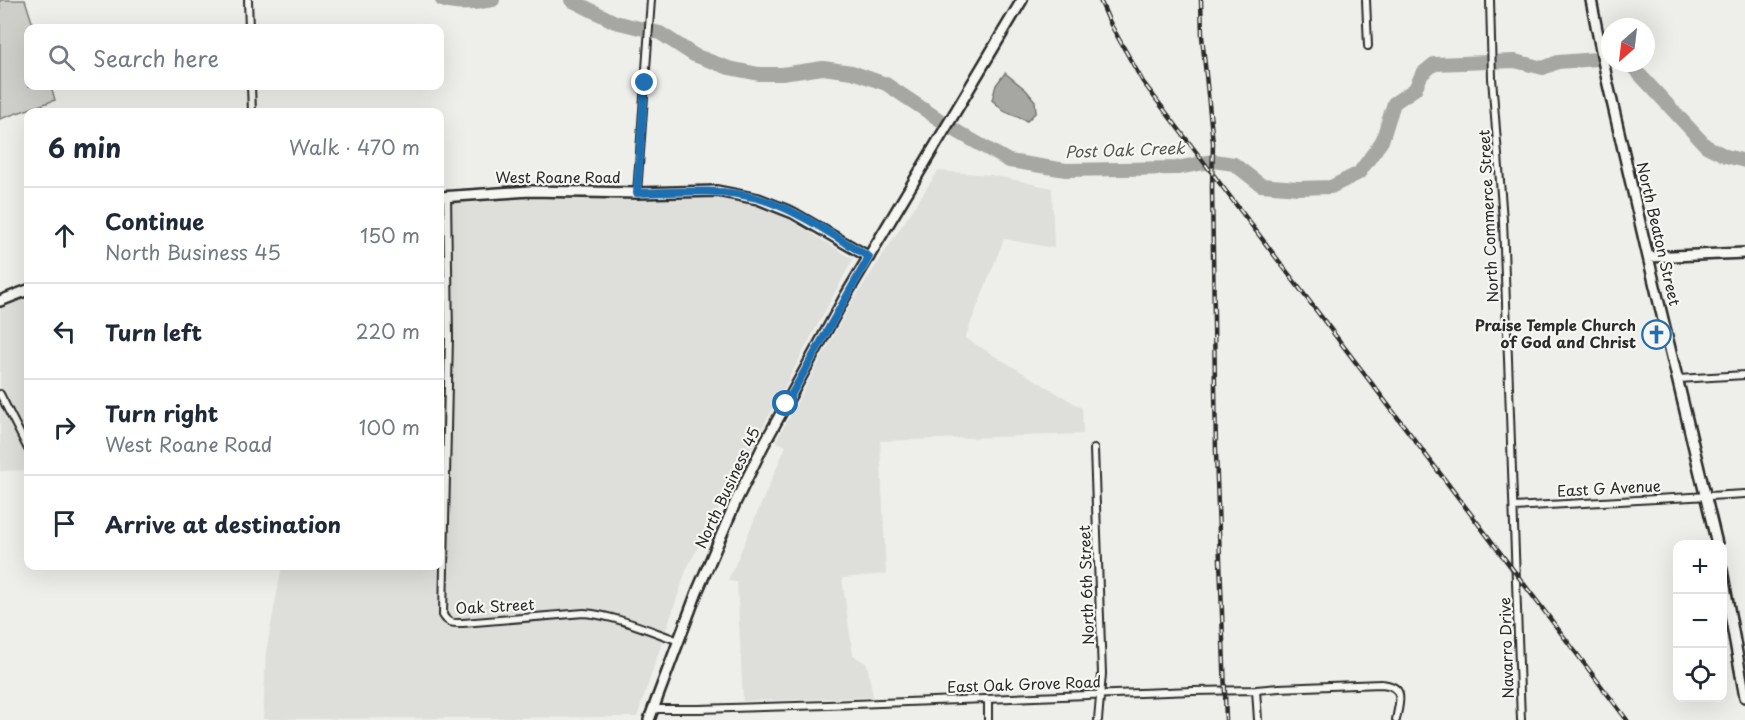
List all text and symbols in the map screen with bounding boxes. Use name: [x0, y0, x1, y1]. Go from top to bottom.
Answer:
north arrow: [1601, 18, 1655, 72]
search box: [24, 24, 444, 90]
icon: search: [45, 41, 78, 74]
text: Search here: [93, 41, 219, 74]
route end: [631, 69, 657, 95]
text: 6 min: [48, 128, 121, 167]
street label: North Commerce Street: [1471, 129, 1504, 303]
text: Walk · 470 m: [289, 132, 420, 162]
water label: Post Oak Creek: [1065, 135, 1187, 163]
street label: North Beaton Street: [1632, 159, 1687, 308]
street label: West Roane Road: [495, 165, 621, 188]
text: Continue: [105, 204, 204, 237]
icon: ahead: [48, 219, 81, 252]
text: 150 m: [360, 220, 420, 250]
text: North Business 45: [105, 237, 281, 267]
place label: Praise Temple Church of God and Christ: [1475, 313, 1636, 353]
icon: left: [48, 315, 81, 348]
text: Turn left: [105, 315, 202, 348]
text: 220 m: [356, 316, 420, 346]
church icon: Praise Temple Church of God and Christ: [1641, 319, 1673, 351]
route start: [772, 390, 798, 416]
text: Turn right: [105, 396, 218, 429]
icon: right: [48, 411, 81, 444]
text: 100 m: [359, 412, 420, 442]
street label: North Business 45: [688, 423, 765, 552]
text: West Roane Road: [105, 429, 272, 459]
street label: East G Avenue: [1556, 473, 1662, 502]
icon: arrive: [48, 507, 81, 540]
text: Arrive at destination: [105, 507, 341, 540]
street label: North 6th Street: [1072, 525, 1099, 645]
map controls: [1673, 540, 1727, 702]
button: +: [1673, 540, 1727, 594]
street label: Oak Street: [455, 592, 535, 619]
button: −: [1673, 594, 1727, 648]
street label: Navarro Drive: [1492, 597, 1519, 699]
button: locate: [1673, 648, 1727, 702]
street label: East Oak Grove Road: [947, 669, 1101, 698]

